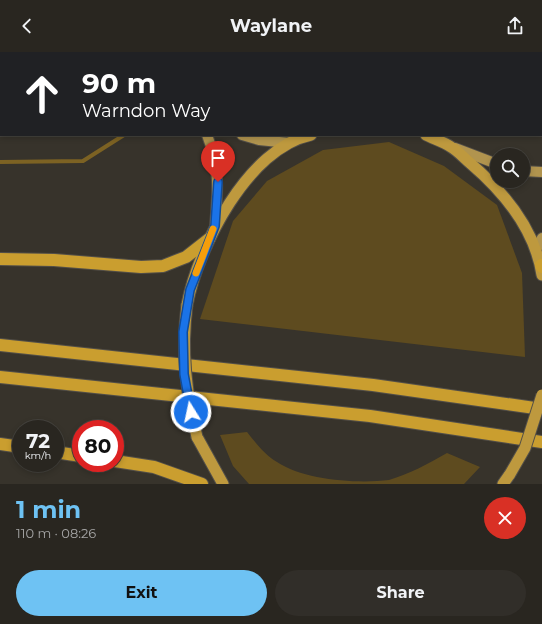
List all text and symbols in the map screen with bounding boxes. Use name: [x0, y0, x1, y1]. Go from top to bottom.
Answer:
icon: back: [16, 15, 38, 37]
text: Waylane: [230, 15, 312, 37]
icon: share: [504, 15, 526, 37]
text: 90 m: [82, 66, 156, 100]
icon: ahead: [16, 68, 68, 120]
text: Warndon Way: [82, 100, 210, 122]
pin: [201, 141, 235, 182]
icon: arrive: [207, 147, 229, 169]
map controls: [490, 148, 530, 188]
button: search: [490, 148, 530, 188]
position arrow: [170, 391, 212, 433]
speed limit sign: 80: [72, 420, 124, 472]
text: 72: [26, 429, 50, 453]
text: km/h: [25, 449, 51, 462]
text: 1 min: [16, 495, 81, 524]
button: close: [484, 497, 526, 539]
text: 110 m · 08:26: [16, 525, 96, 541]
button: Exit: [16, 570, 267, 616]
button: Share: [275, 570, 526, 616]

